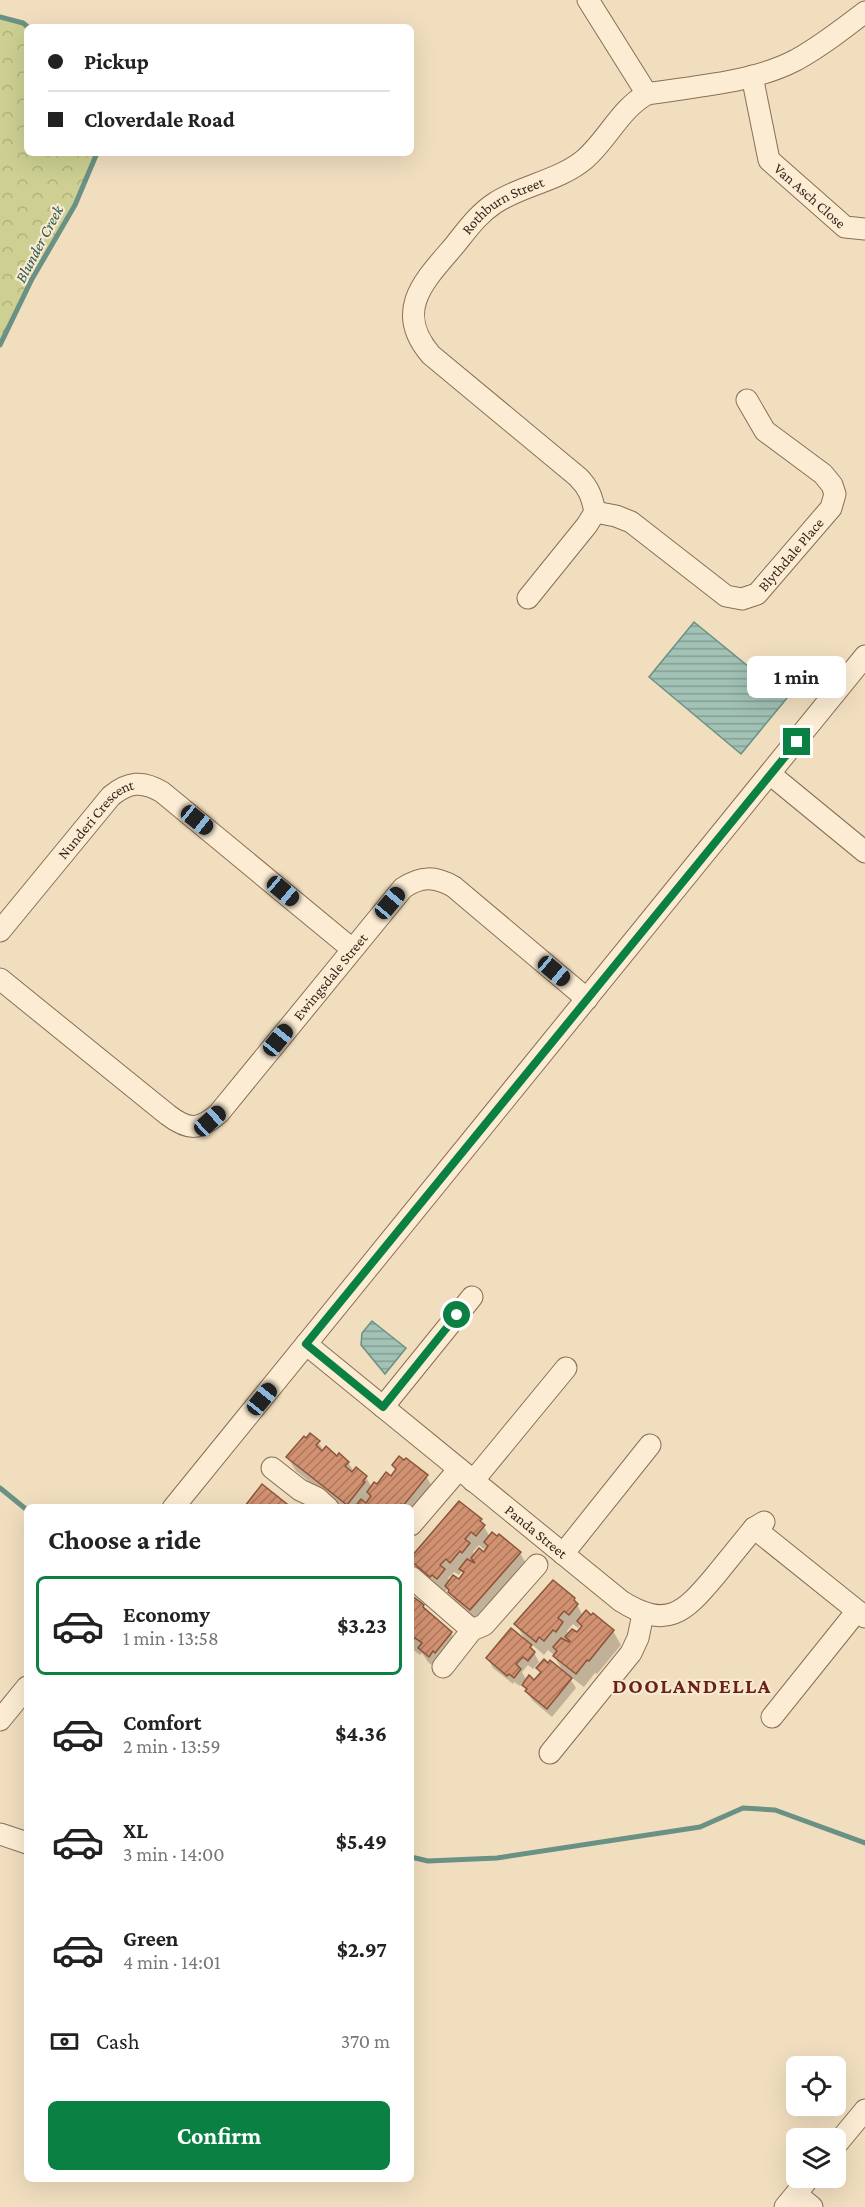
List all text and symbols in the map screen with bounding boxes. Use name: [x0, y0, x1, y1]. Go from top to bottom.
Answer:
text: Pickup: [84, 49, 149, 74]
text: Cloverdale Road: [84, 107, 235, 132]
street label: Van Asch Close: [771, 160, 849, 232]
street label: Rothburn Street: [459, 173, 547, 238]
water label: Blunder Creek: [12, 202, 67, 285]
street label: Blythdale Place: [755, 514, 827, 595]
callout: 1 min: [748, 655, 846, 697]
text: 1 min: [774, 666, 819, 688]
route end: [783, 728, 810, 755]
street label: Nunderi Crescent: [55, 776, 136, 862]
car: [177, 802, 217, 838]
car: [263, 873, 303, 909]
car: [372, 883, 408, 923]
street label: Ewingsdale Street: [290, 929, 371, 1023]
car: [534, 953, 574, 989]
car: [260, 1020, 296, 1060]
car: [191, 1102, 229, 1140]
route start: [443, 1301, 470, 1328]
car: [244, 1379, 280, 1419]
street label: Panda Street: [502, 1502, 571, 1562]
text: Choose a ride: [48, 1525, 201, 1555]
icon: car: [51, 1599, 105, 1653]
text: Economy: [123, 1602, 210, 1627]
text: $3.23: [337, 1613, 387, 1638]
text: 1 min · 13:58: [123, 1627, 219, 1649]
district label: DOOLANDELLA: [612, 1674, 772, 1698]
icon: car: [51, 1707, 105, 1761]
text: Comfort: [123, 1710, 201, 1735]
text: $4.36: [335, 1721, 387, 1746]
text: 2 min · 13:59: [123, 1735, 221, 1757]
icon: car: [51, 1815, 105, 1869]
text: XL: [123, 1818, 148, 1843]
text: $5.49: [336, 1829, 387, 1854]
text: 3 min · 14:00: [123, 1843, 225, 1865]
icon: car: [51, 1923, 105, 1977]
text: Green: [123, 1926, 179, 1951]
text: $2.97: [337, 1937, 387, 1962]
text: 4 min · 14:01: [123, 1951, 221, 1973]
icon: cash: [48, 2025, 81, 2058]
text: Cash: [96, 2029, 140, 2054]
text: 370 m: [341, 2030, 390, 2052]
map controls: [786, 2056, 846, 2188]
button: locate: [786, 2056, 846, 2116]
button: Confirm: [48, 2101, 390, 2170]
button: layers: [786, 2128, 846, 2188]

